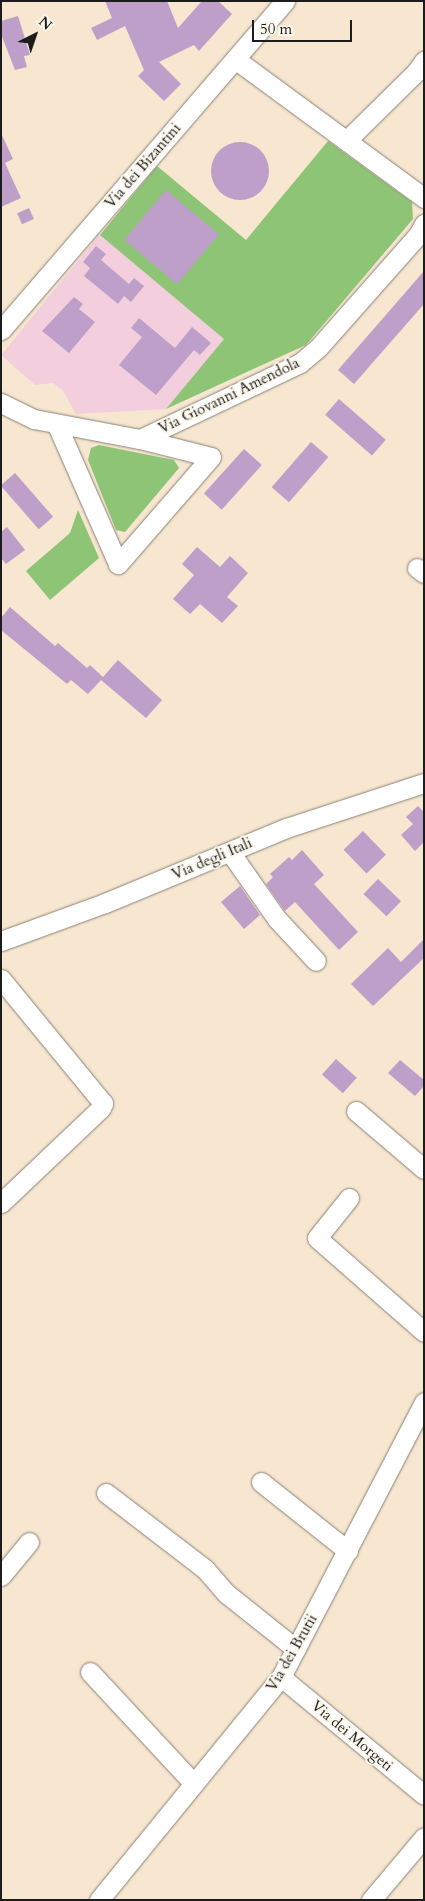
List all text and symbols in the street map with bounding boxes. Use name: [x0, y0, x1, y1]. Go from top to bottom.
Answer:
north arrow: [10, 10, 60, 60]
scale bar: [255, 10, 355, 42]
text: N: [34, 12, 56, 34]
text: 50 m: [260, 19, 292, 39]
street label: Via dei Bizantini: [101, 120, 185, 212]
street label: Via Giovanni Amendola: [156, 354, 302, 438]
street label: Via degli Itali: [169, 834, 255, 884]
street label: Via dei Brutii: [263, 1611, 321, 1695]
street label: Via dei Morgeti: [308, 1697, 396, 1775]

